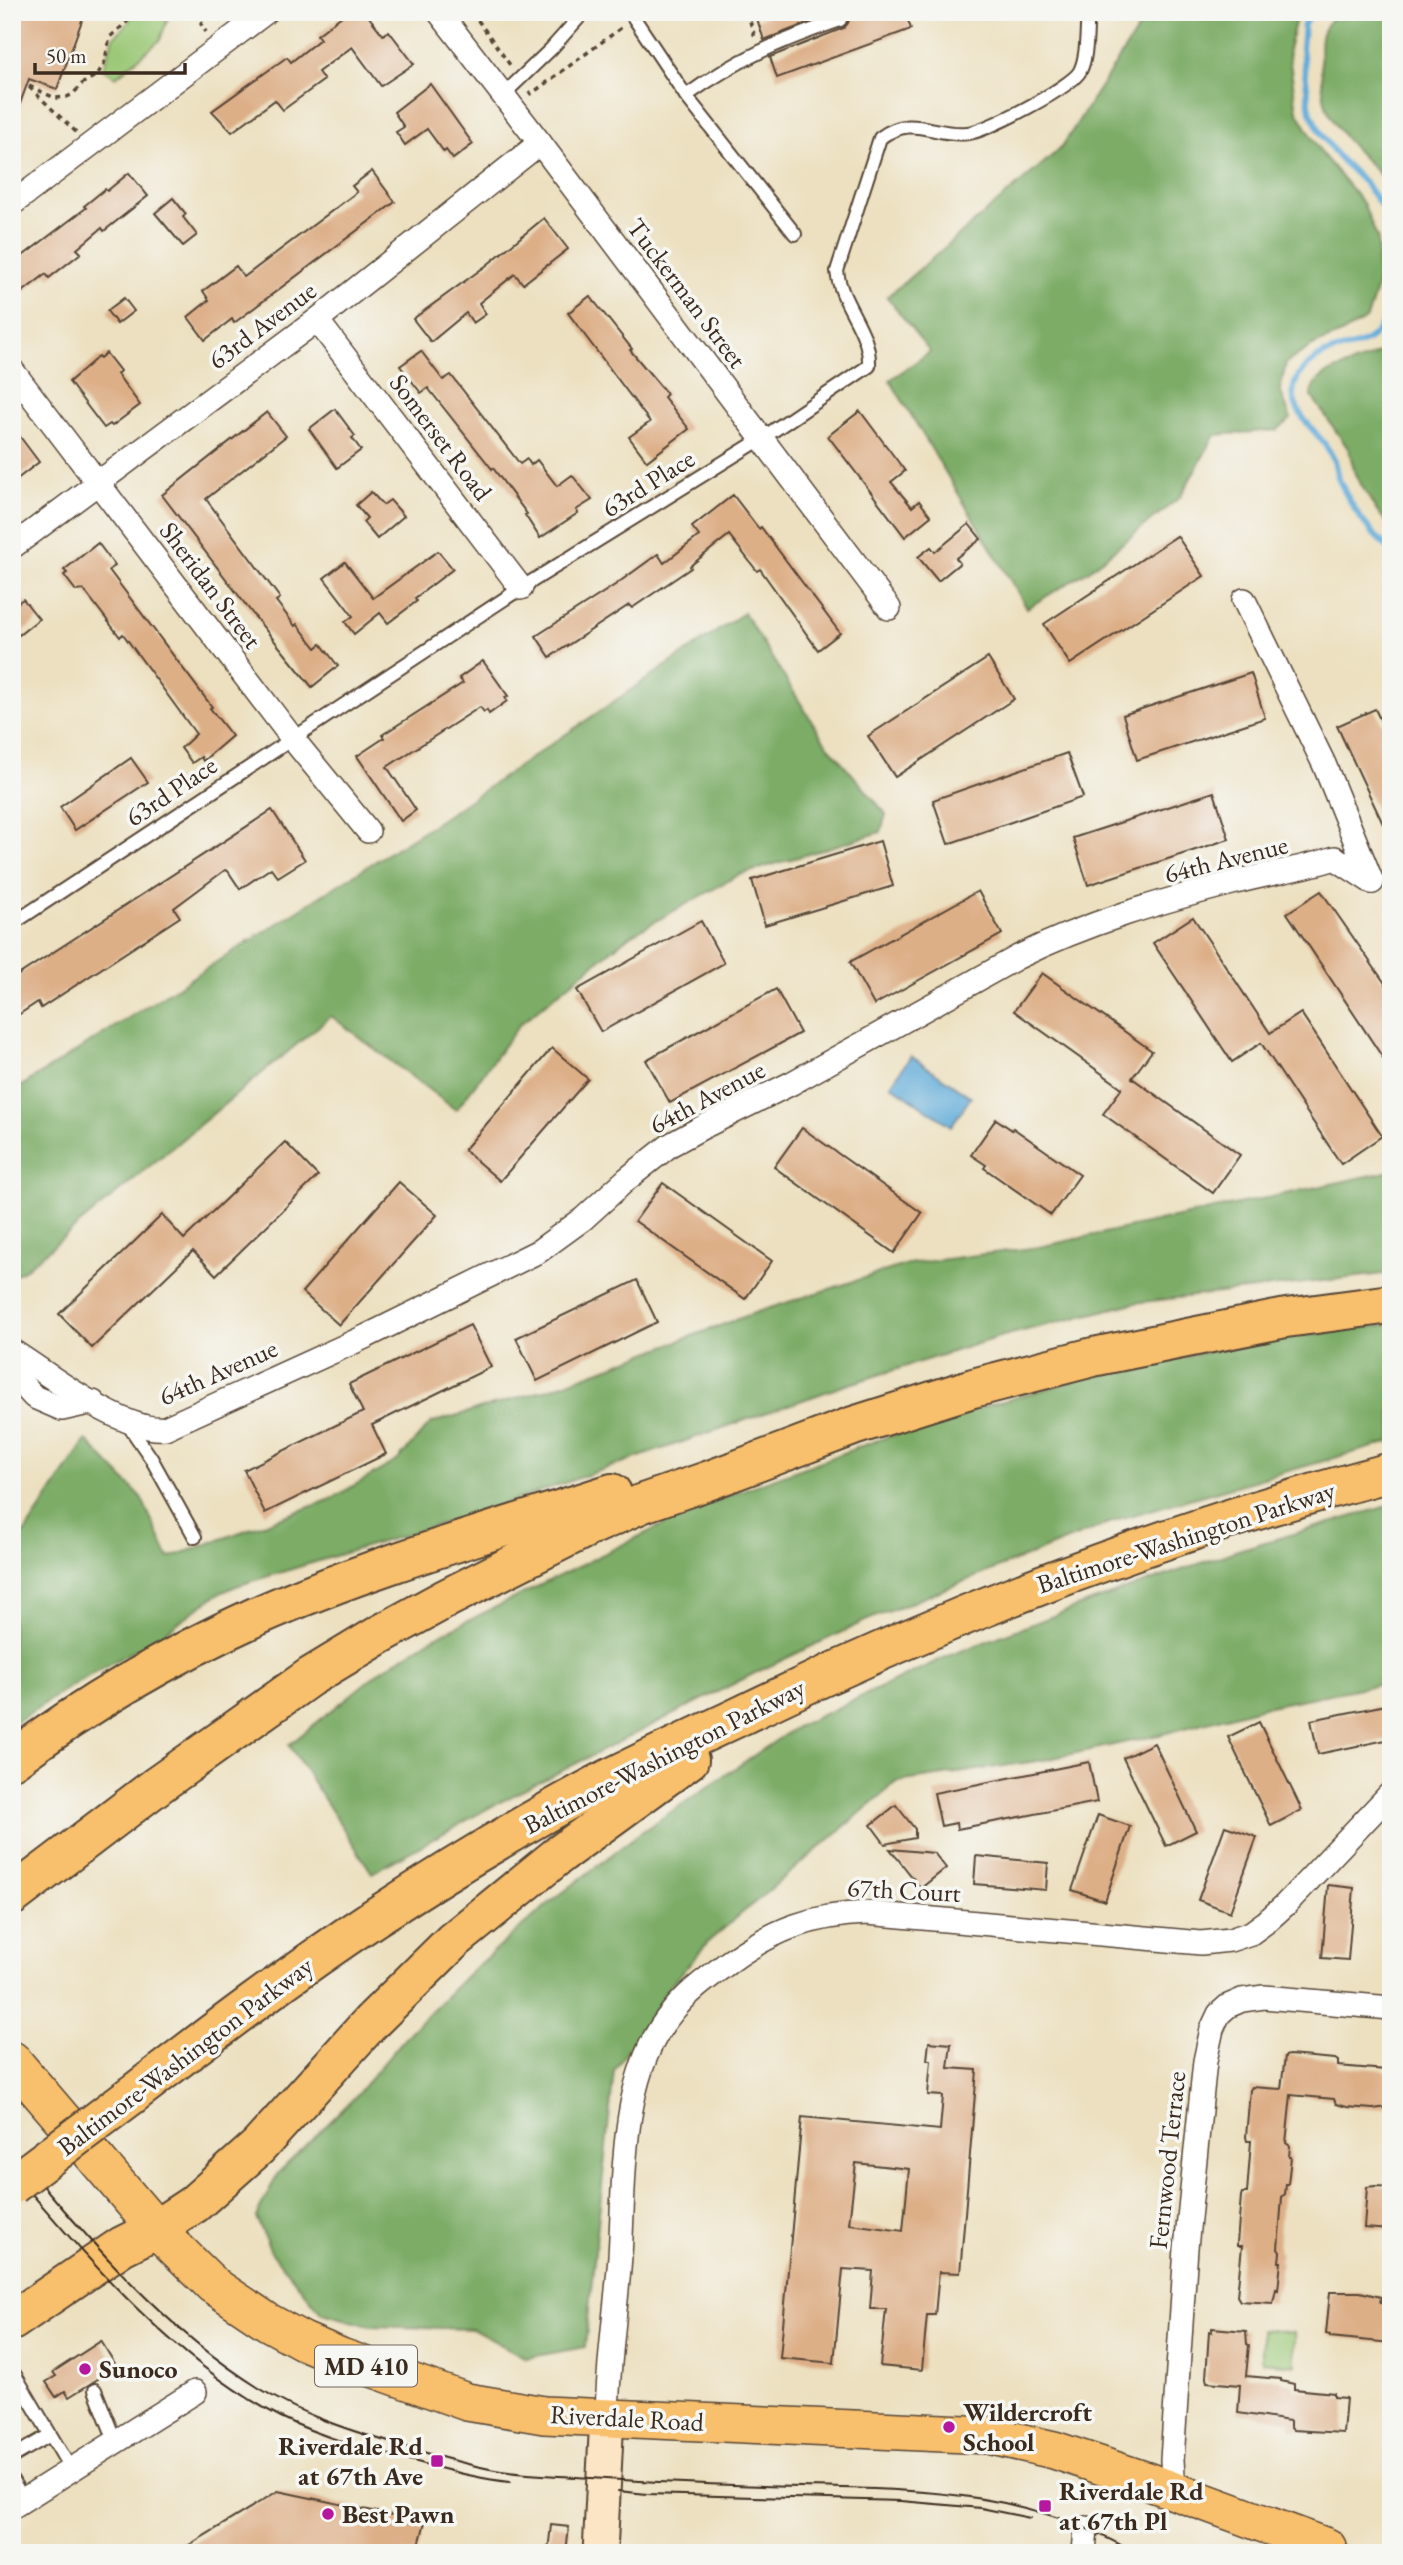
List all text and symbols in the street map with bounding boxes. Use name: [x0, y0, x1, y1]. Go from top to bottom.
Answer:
scale bar: [35, 32, 186, 76]
text: 50 m: [46, 42, 87, 69]
street label: Tuckerman Street: [619, 211, 755, 375]
street label: 63rd Avenue: [201, 273, 323, 377]
street label: Somerset Road: [382, 367, 500, 508]
street label: 63rd Place: [595, 441, 701, 525]
street label: Sheridan Street: [152, 515, 270, 655]
street label: 63rd Place: [119, 748, 223, 834]
street label: 64th Avenue: [1161, 827, 1291, 891]
street label: 64th Avenue: [643, 1052, 771, 1142]
street label: 64th Avenue: [153, 1331, 283, 1413]
street label: Baltimore-Washington Parkway: [1033, 1472, 1340, 1601]
street label: Baltimore-Washington Parkway: [517, 1670, 811, 1842]
street label: 67th Court: [846, 1870, 962, 1910]
street label: Baltimore-Washington Parkway: [50, 1948, 320, 2163]
street label: Fernwood Terrace: [1141, 2069, 1193, 2251]
road number: MD 410: [315, 2346, 417, 2386]
place label: Sunoco: [99, 2352, 178, 2386]
marker: Sunoco: [77, 2361, 93, 2377]
place label: Wildercroft School: [963, 2395, 1092, 2459]
street label: Riverdale Road: [549, 2397, 706, 2439]
marker: Wildercroft School: [941, 2419, 957, 2435]
place label: Riverdale Rd at 67th Ave: [278, 2429, 424, 2493]
marker: Riverdale Rd at 67th Ave: [429, 2453, 445, 2469]
place label: Riverdale Rd at 67th Pl: [1059, 2474, 1204, 2538]
place label: Best Pawn: [342, 2497, 455, 2531]
marker: Riverdale Rd at 67th Pl: [1037, 2498, 1053, 2514]
marker: Best Pawn: [320, 2506, 336, 2522]

